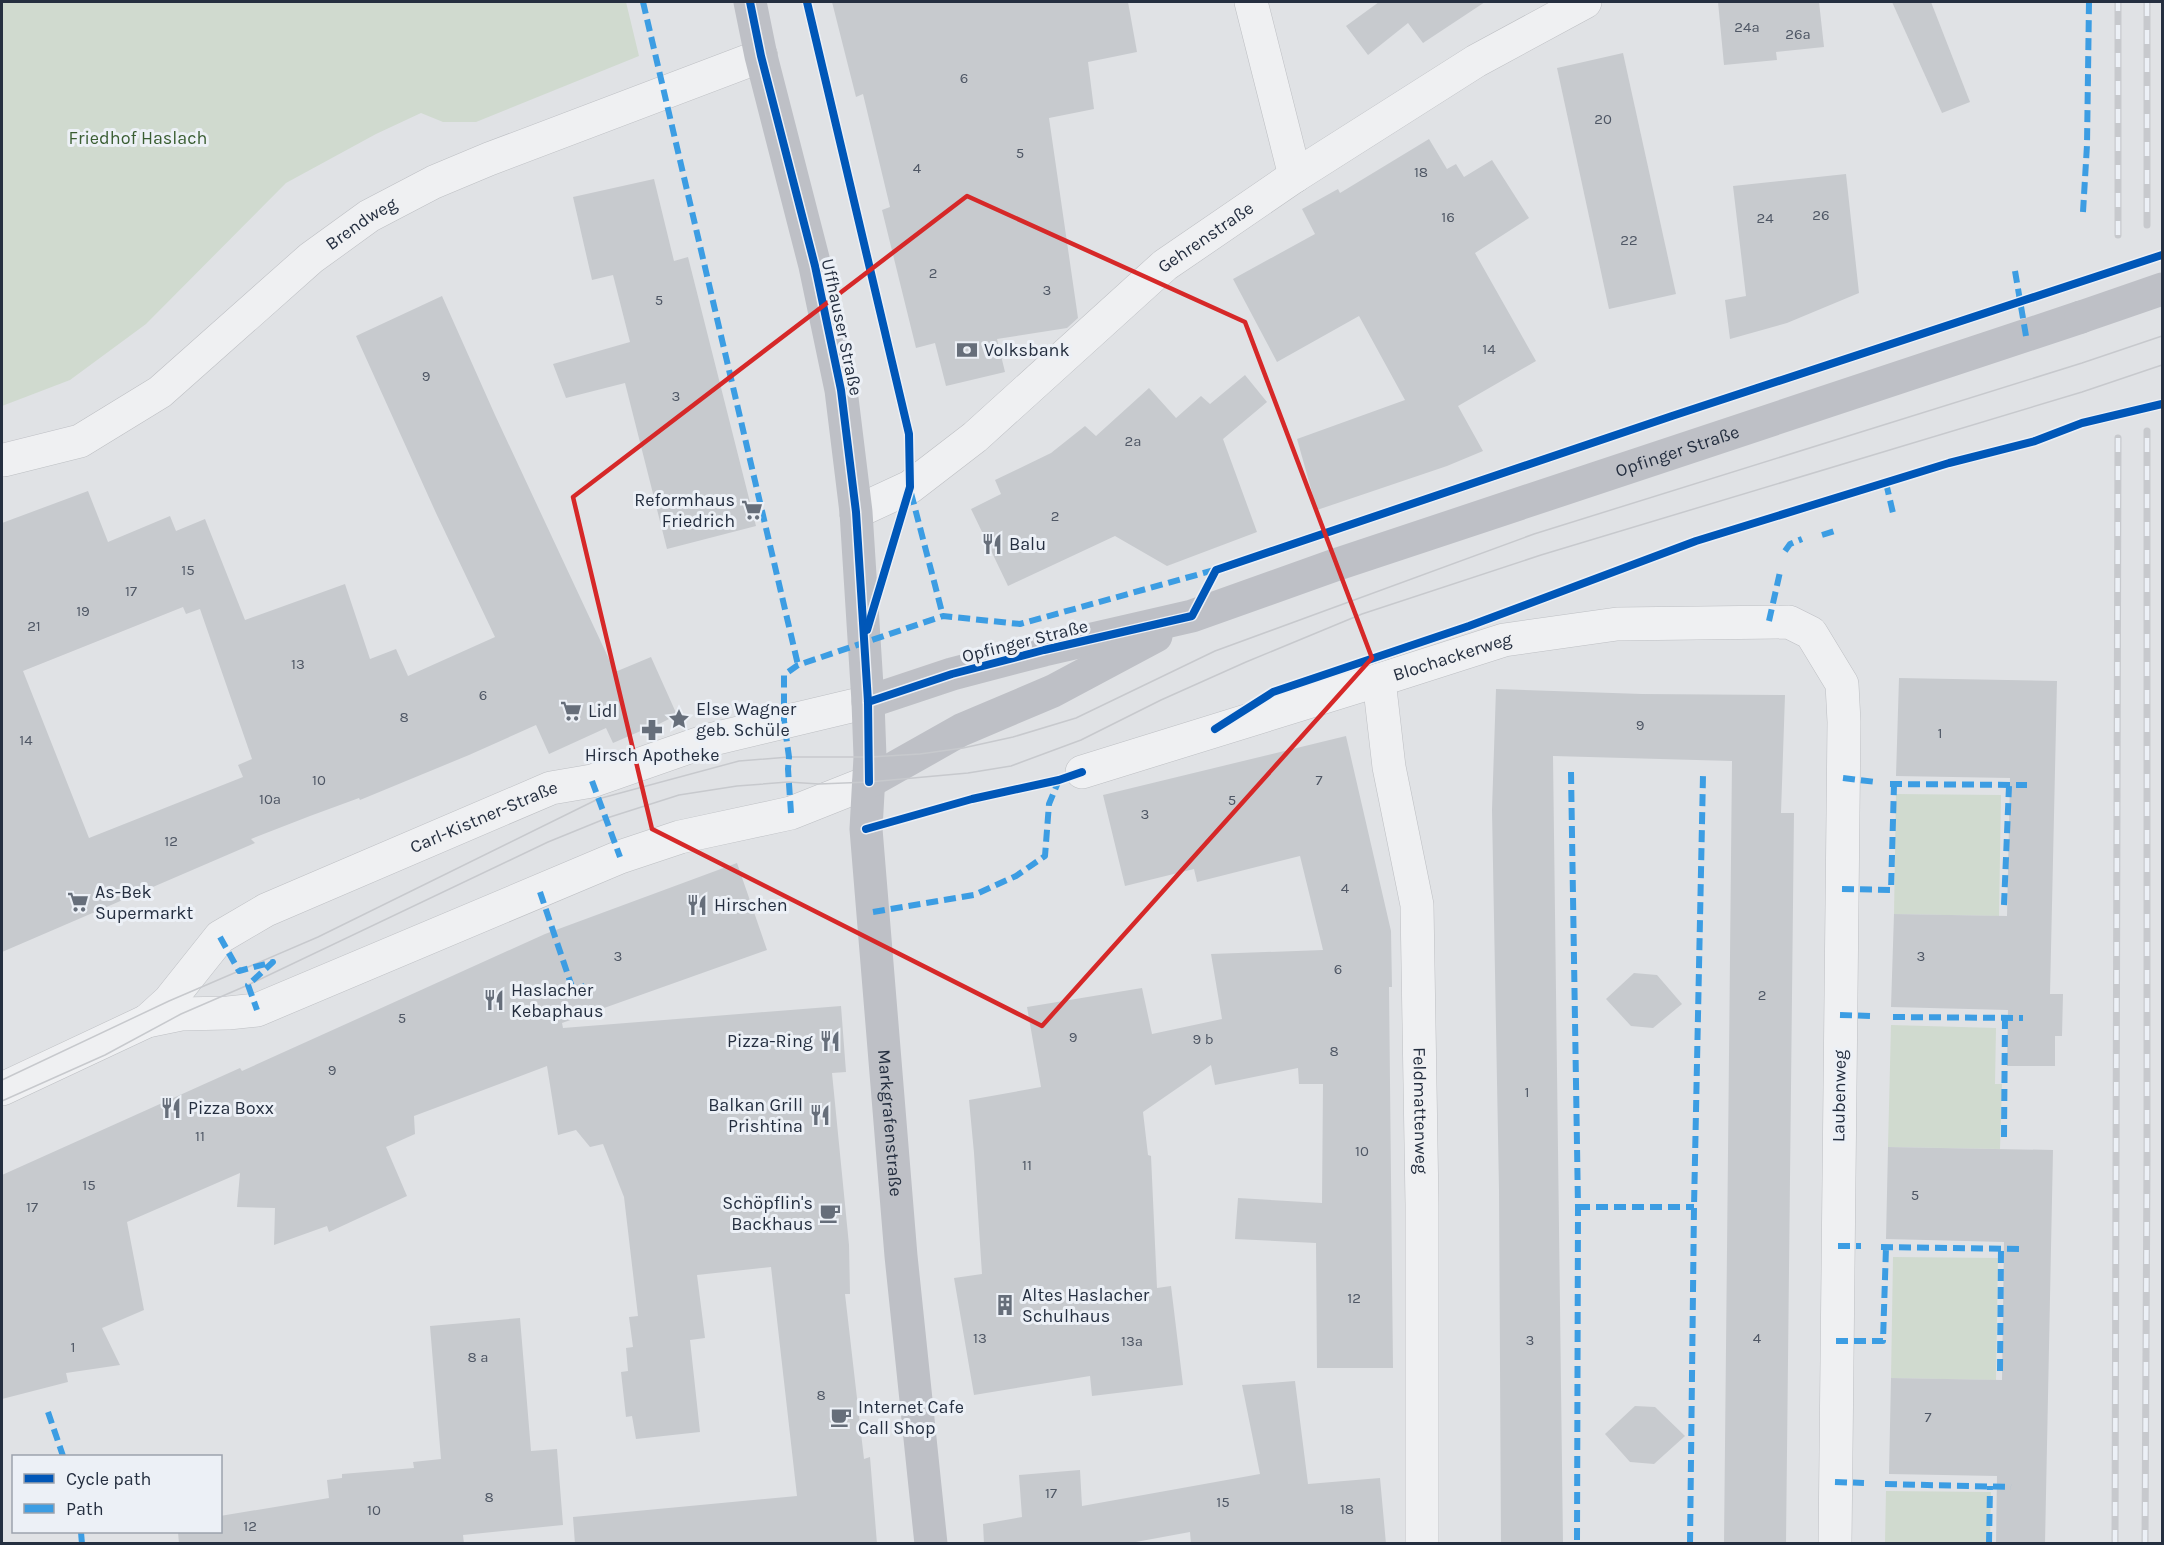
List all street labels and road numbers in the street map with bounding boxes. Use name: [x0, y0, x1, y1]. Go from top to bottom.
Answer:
street label: Brendweg: [321, 192, 401, 255]
street label: Gehrenstraße: [1153, 197, 1258, 277]
street label: Uffhauser Straße: [817, 256, 867, 398]
street label: Opfinger Straße: [1613, 420, 1742, 482]
street label: Opfinger Straße: [960, 615, 1090, 667]
street label: Blochackerweg: [1390, 628, 1513, 686]
street label: Carl-Kistner-Straße: [407, 776, 559, 858]
street label: Feldmattenweg: [1408, 1047, 1432, 1174]
street label: Markgrafenstraße: [873, 1048, 907, 1197]
street label: Laubenweg: [1827, 1050, 1851, 1142]

